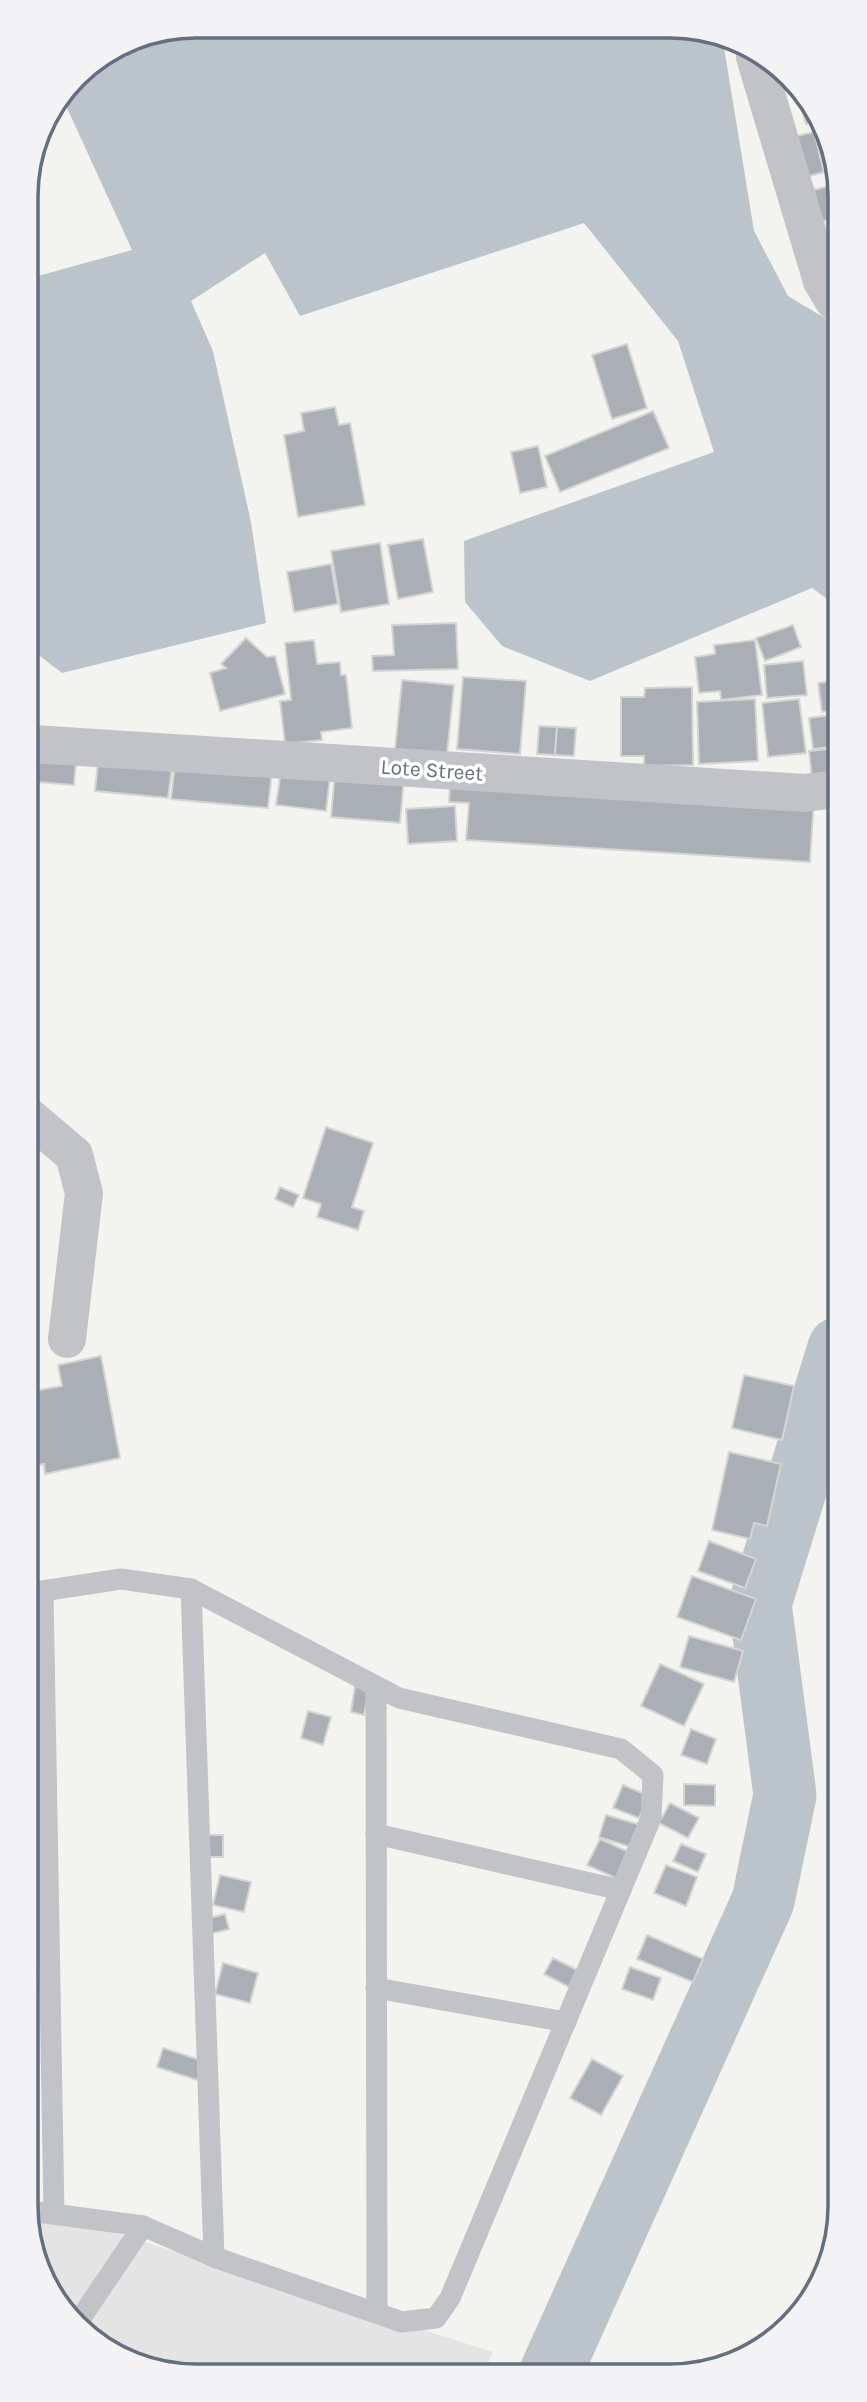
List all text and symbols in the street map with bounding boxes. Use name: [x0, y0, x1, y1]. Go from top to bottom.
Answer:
street label: Lote Street: [380, 754, 484, 786]

